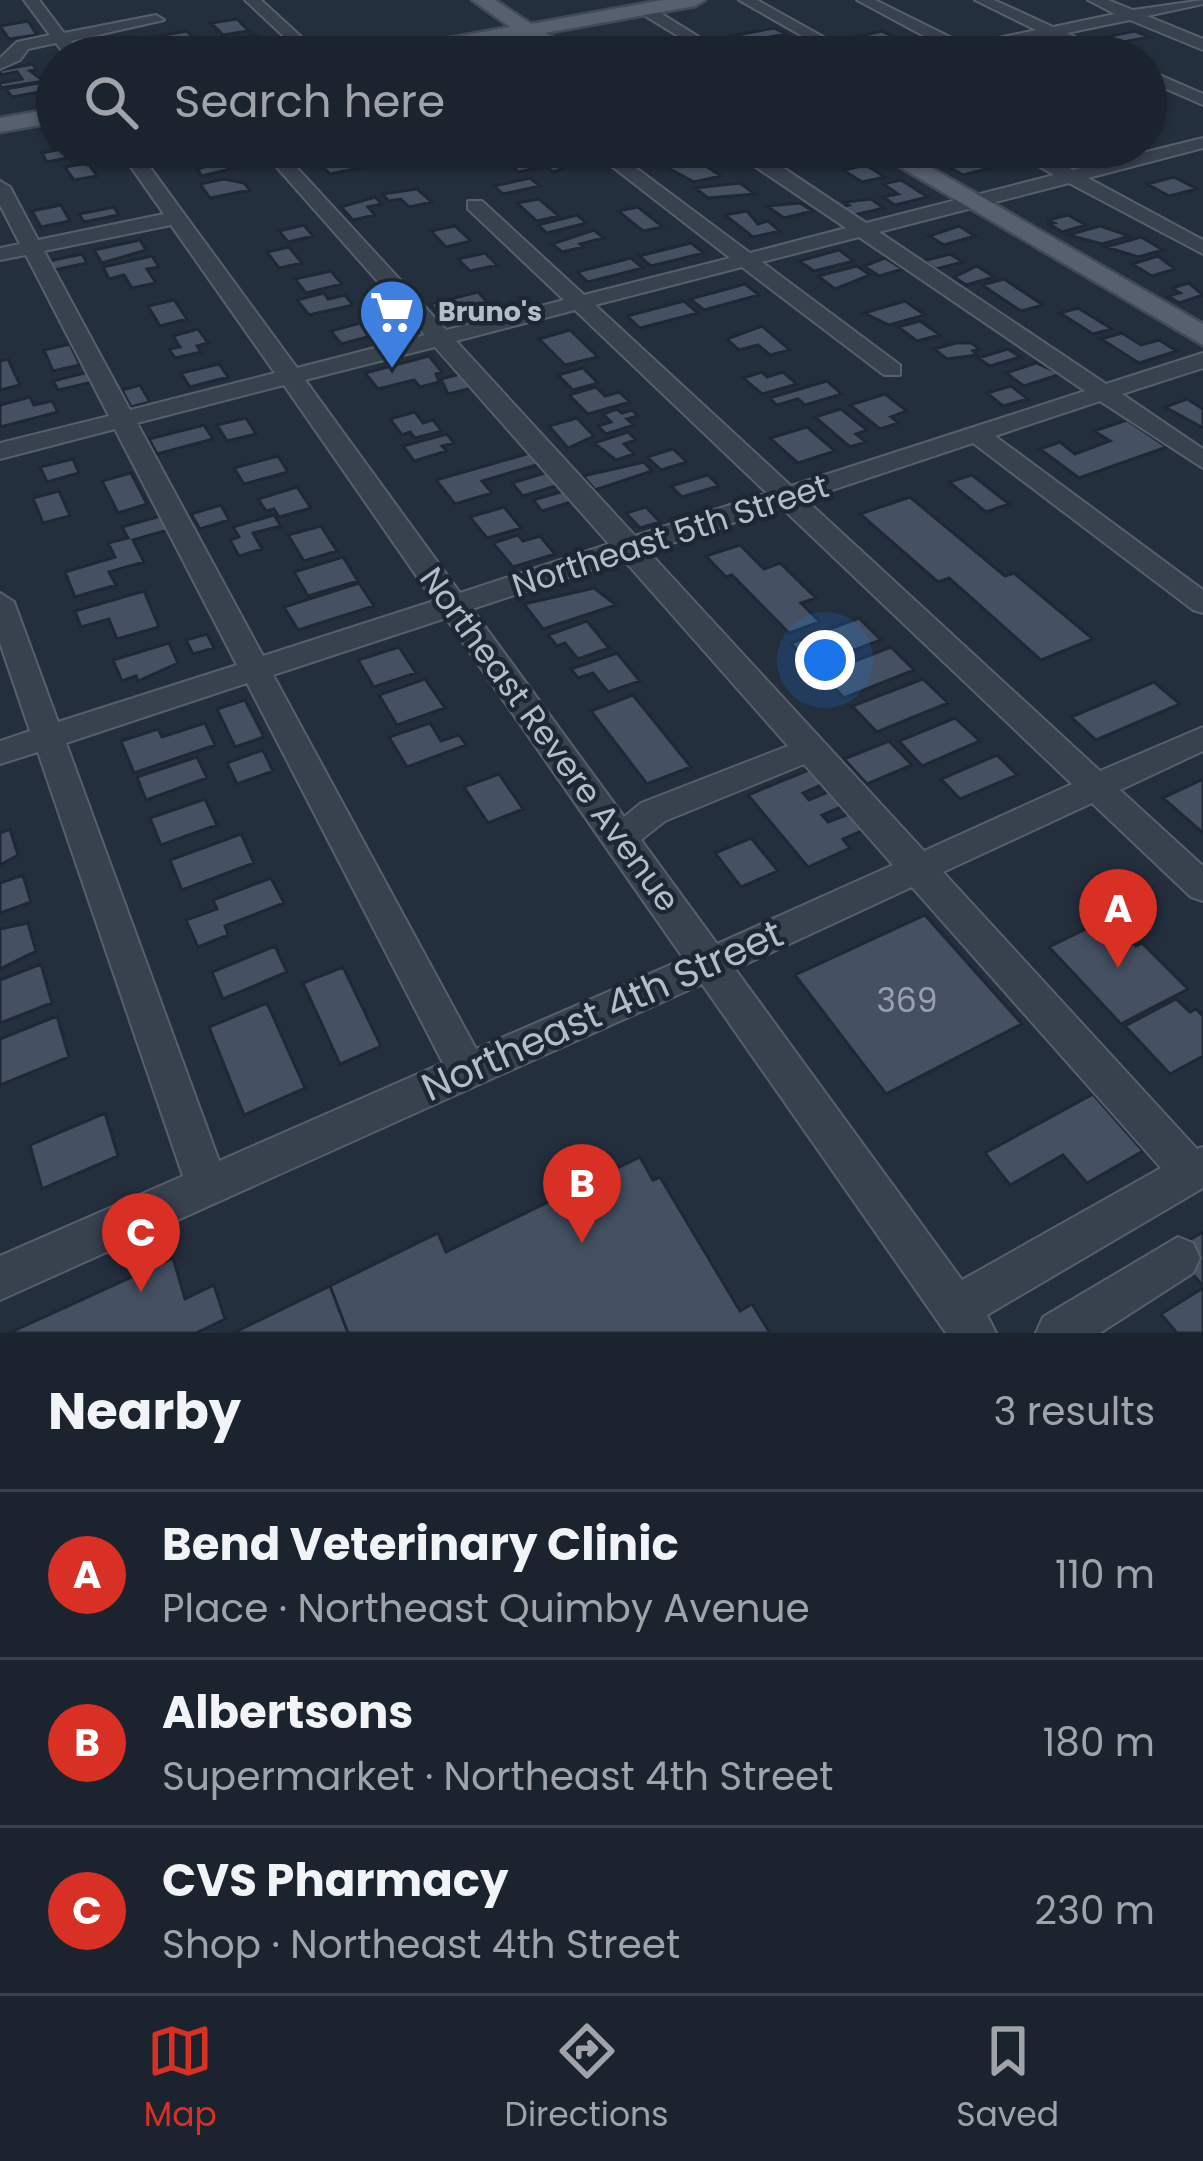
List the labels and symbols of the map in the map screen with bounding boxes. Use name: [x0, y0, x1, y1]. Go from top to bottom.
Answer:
supermarket icon: Bruno's: [357, 277, 427, 371]
place label: Bruno's: [438, 293, 542, 330]
street label: Northeast 5th Street: [506, 462, 834, 609]
street label: Northeast Revere Avenue: [408, 557, 691, 921]
your location: [795, 630, 855, 690]
pin: A: [1079, 869, 1157, 968]
street label: Northeast 4th Street: [413, 906, 791, 1115]
house number: 369: [876, 977, 938, 1024]
pin: B: [543, 1144, 621, 1243]
pin: C: [102, 1193, 180, 1292]

